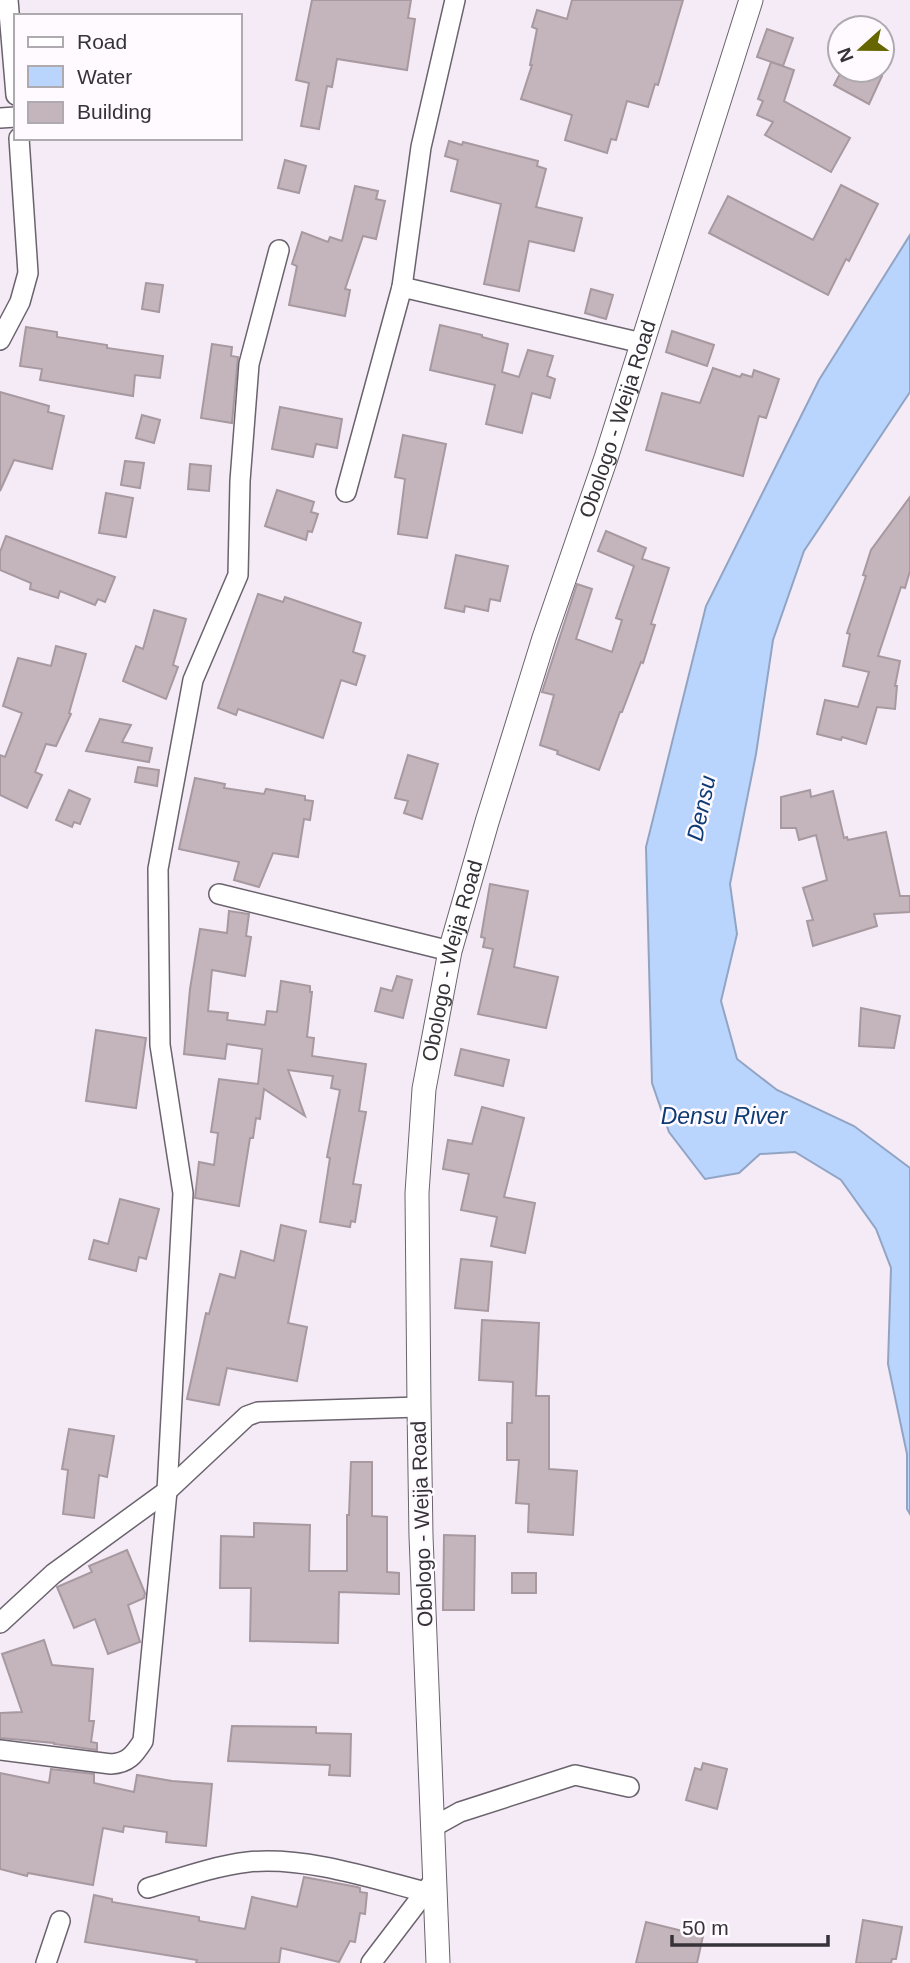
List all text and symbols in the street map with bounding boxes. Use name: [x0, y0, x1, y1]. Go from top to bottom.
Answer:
legend: [14, 14, 242, 140]
north arrow: [826, 14, 896, 84]
text: Road: [77, 30, 127, 53]
text: N: [833, 45, 858, 65]
text: Water: [77, 65, 132, 88]
text: Building: [77, 100, 152, 123]
street label: Obologo - Weija Road: [574, 317, 660, 521]
water label: Densu: [681, 773, 721, 843]
street label: Obologo - Weija Road: [417, 857, 487, 1063]
water label: Densu River: [661, 1103, 789, 1129]
street label: Obologo - Weija Road: [406, 1421, 437, 1627]
scale bar: [672, 1904, 828, 1948]
text: 50 m: [682, 1916, 729, 1939]

